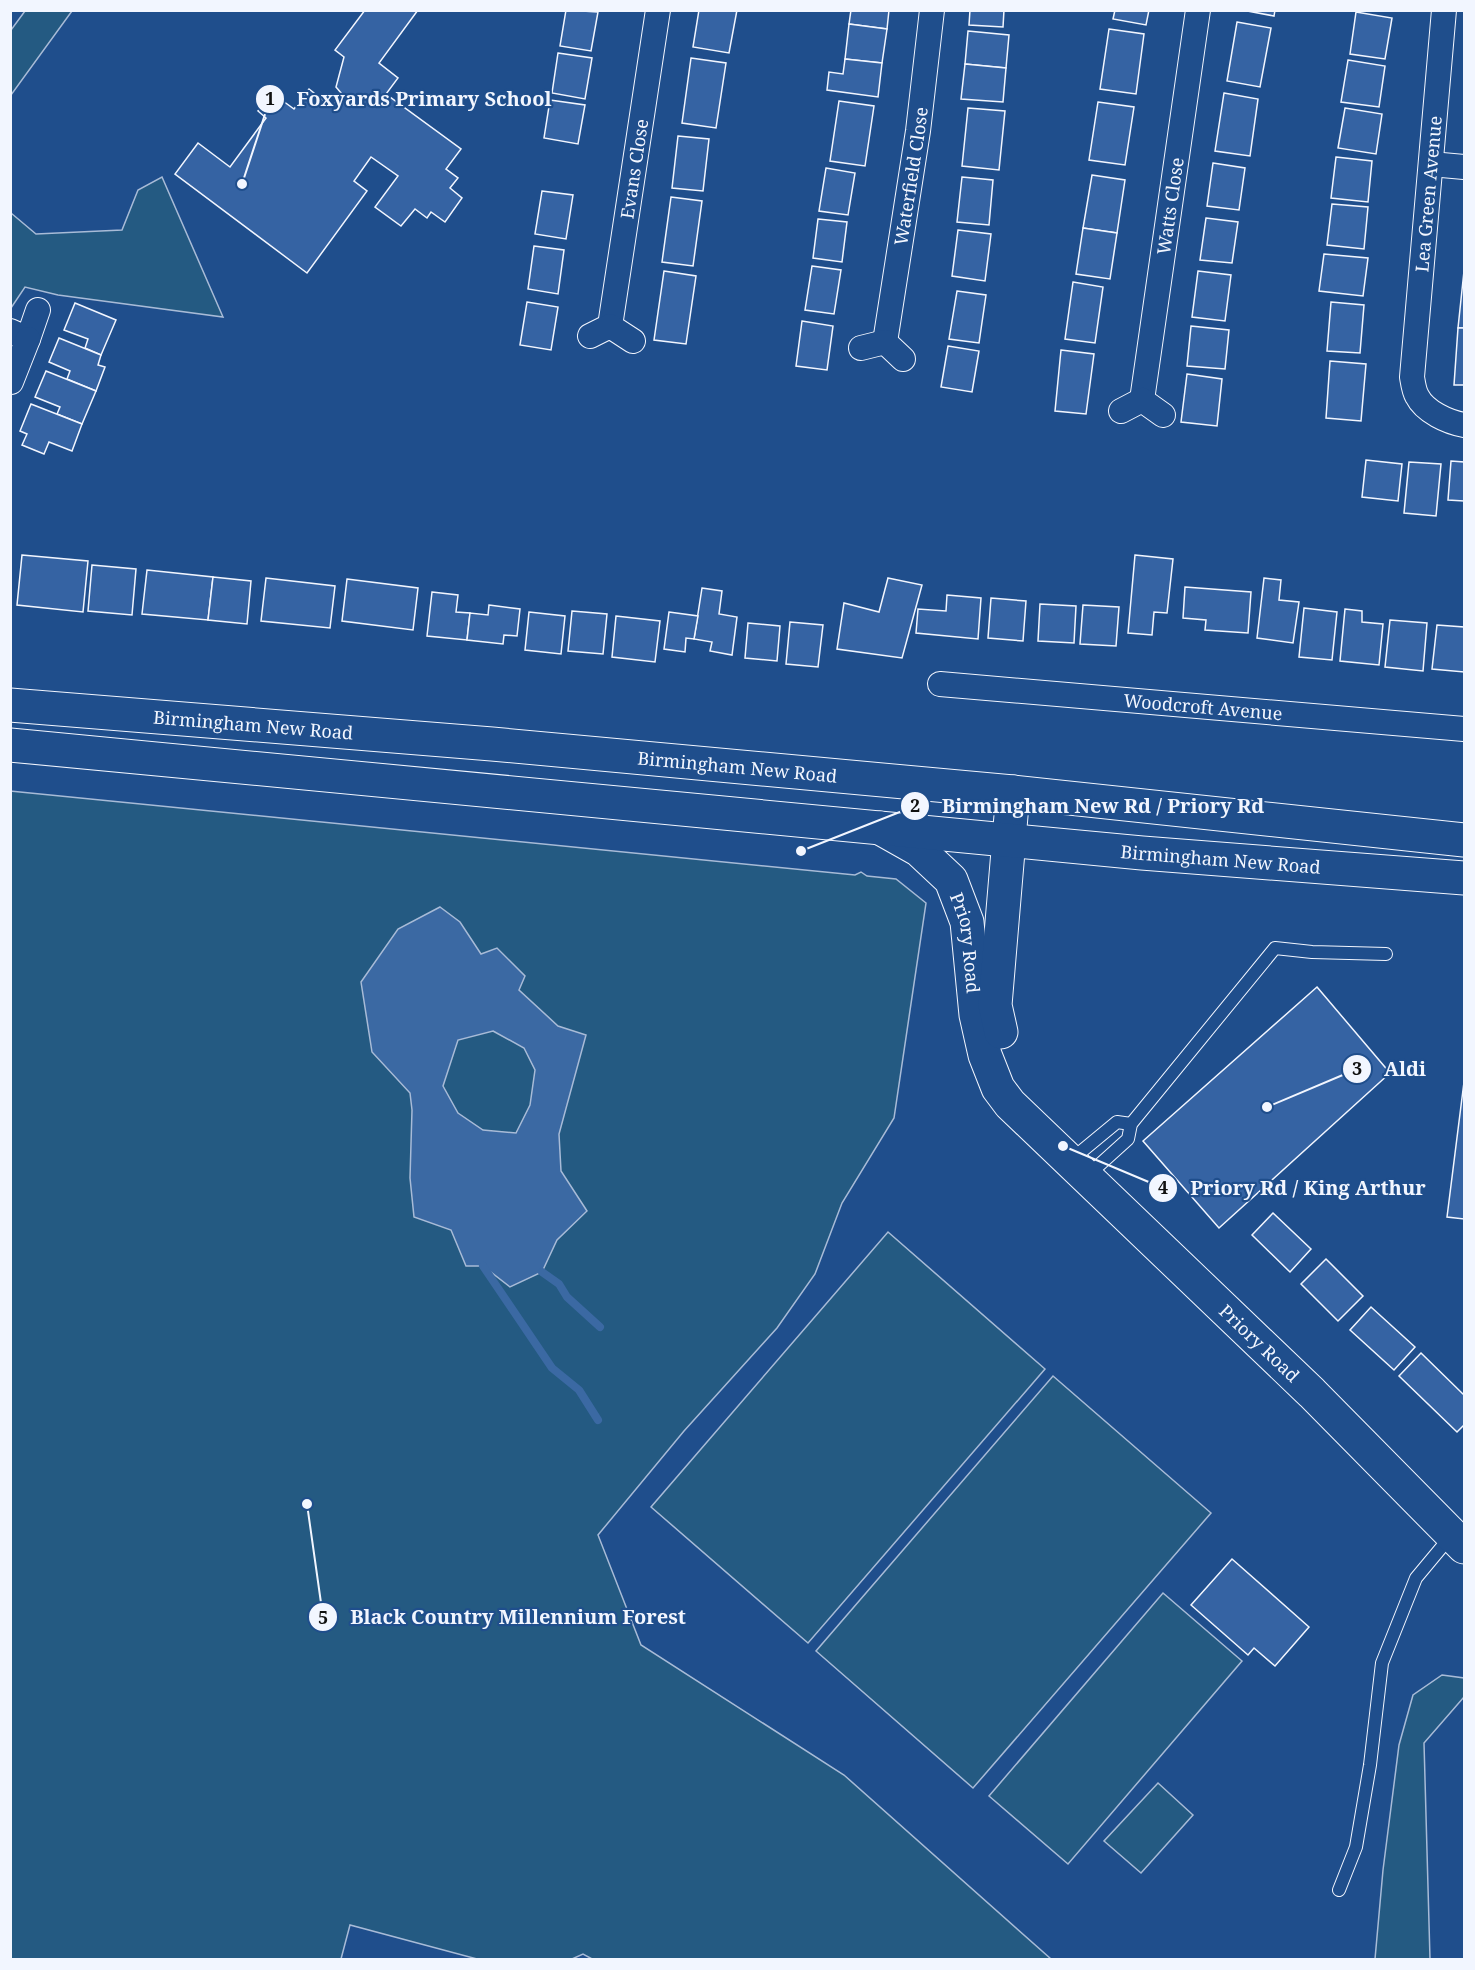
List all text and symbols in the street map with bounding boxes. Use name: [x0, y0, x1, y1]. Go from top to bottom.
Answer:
callout: Foxyards Primary School: [255, 80, 563, 118]
text: Foxyards Primary School: [297, 85, 551, 112]
text: 1: [265, 86, 275, 110]
street label: Waterfield Close: [888, 105, 933, 247]
street label: Lea Green Avenue: [1409, 115, 1447, 273]
street label: Evans Close: [614, 117, 653, 221]
street label: Watts Close: [1151, 156, 1189, 256]
street label: Woodcroft Avenue: [1123, 688, 1283, 725]
street label: Birmingham New Road: [152, 705, 354, 745]
street label: Birmingham New Road: [637, 745, 838, 788]
callout: Birmingham New Rd / Priory Rd: [900, 787, 1276, 825]
text: Birmingham New Rd / Priory Rd: [942, 792, 1264, 819]
text: 2: [910, 793, 920, 817]
street label: Birmingham New Road: [1120, 839, 1321, 879]
street label: Priory Road: [945, 889, 986, 994]
callout: Aldi: [1342, 1050, 1438, 1088]
text: Aldi: [1384, 1055, 1426, 1082]
text: 3: [1352, 1056, 1362, 1080]
callout: Priory Rd / King Arthur: [1148, 1169, 1438, 1207]
text: Priory Rd / King Arthur: [1190, 1174, 1426, 1201]
text: 4: [1158, 1175, 1168, 1199]
street label: Priory Road: [1214, 1299, 1305, 1387]
callout: Black Country Millennium Forest: [308, 1598, 698, 1636]
text: Black Country Millennium Forest: [350, 1603, 686, 1630]
text: 5: [318, 1605, 328, 1629]

